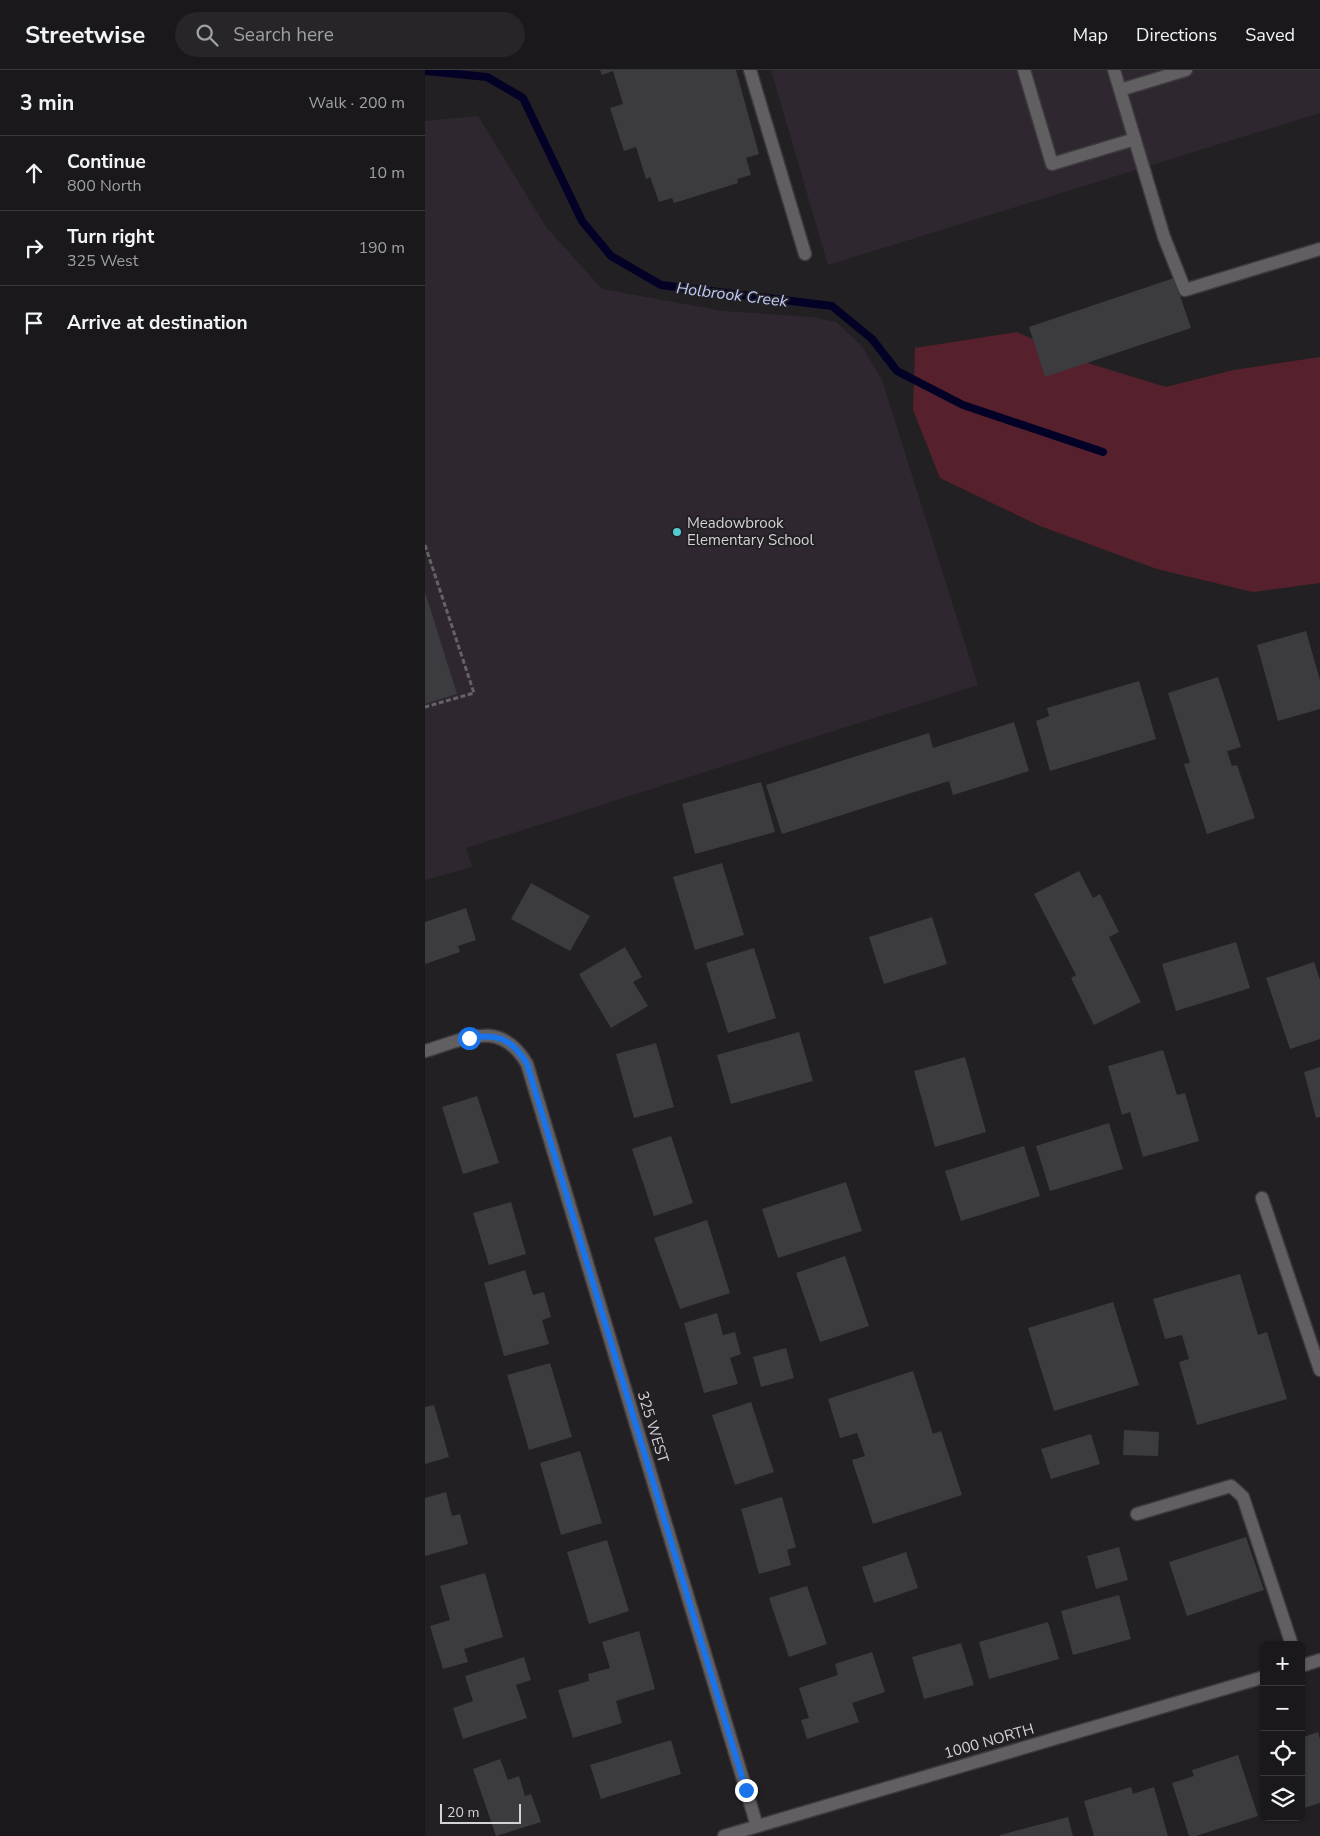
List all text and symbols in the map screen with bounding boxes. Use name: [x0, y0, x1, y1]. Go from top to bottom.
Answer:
search box: [175, 12, 525, 57]
text: Streetwise: [25, 19, 145, 51]
icon: search: [193, 21, 221, 49]
text: Search here: [233, 22, 334, 48]
text: Map: [1073, 23, 1108, 47]
text: Directions: [1136, 23, 1217, 47]
text: Saved: [1245, 23, 1295, 47]
text: 3 min: [20, 89, 74, 117]
text: Walk · 200 m: [309, 92, 405, 114]
text: Continue: [67, 149, 146, 175]
icon: ahead: [20, 159, 48, 187]
text: 10 m: [368, 162, 405, 184]
text: 800 North: [67, 175, 142, 197]
text: Turn right: [67, 224, 154, 250]
icon: right: [20, 234, 48, 262]
text: 190 m: [358, 237, 405, 259]
text: 325 West: [67, 250, 138, 272]
water label: Holbrook Creek: [675, 277, 790, 313]
icon: arrive: [20, 309, 48, 337]
text: Arrive at destination: [67, 310, 248, 336]
place label: Meadowbrook Elementary School: [687, 513, 814, 550]
marker: Meadowbrook Elementary School: [671, 526, 683, 538]
route start: [458, 1027, 481, 1050]
street label: 325 WEST: [633, 1389, 673, 1465]
map controls: [1260, 1641, 1305, 1821]
button: +: [1260, 1641, 1305, 1686]
button: −: [1260, 1686, 1305, 1731]
street label: 1000 NORTH: [942, 1719, 1036, 1763]
button: locate: [1260, 1731, 1305, 1776]
button: layers: [1260, 1776, 1305, 1821]
route end: [735, 1779, 758, 1802]
scale bar: [440, 1801, 521, 1824]
text: 20 m: [447, 1803, 479, 1822]

